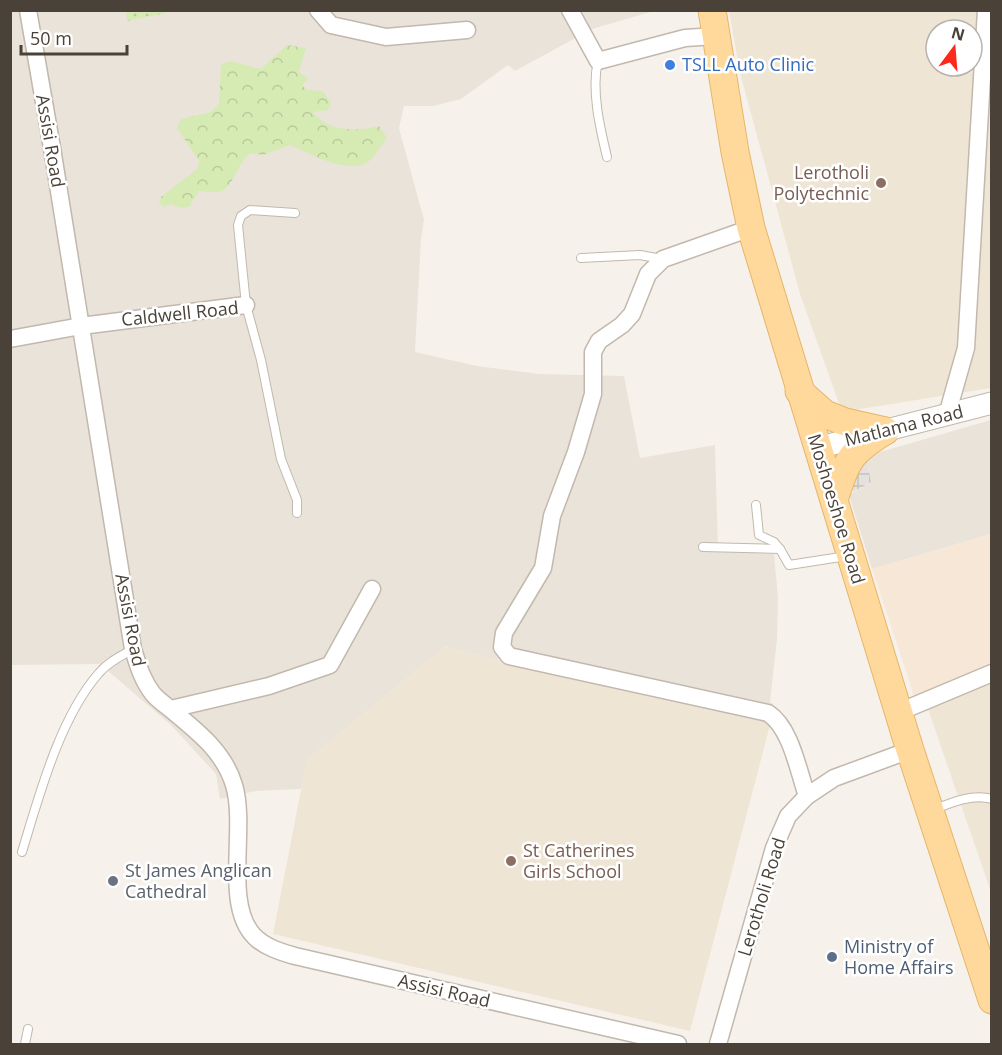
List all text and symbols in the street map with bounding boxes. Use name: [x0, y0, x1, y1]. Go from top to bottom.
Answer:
scale bar: [21, 18, 128, 56]
north arrow: [924, 18, 984, 78]
text: N: [949, 21, 967, 46]
text: 50 m: [30, 26, 72, 50]
place label: TSLL Auto Clinic: [682, 52, 815, 76]
marker: TSLL Auto Clinic: [663, 58, 677, 72]
street label: Assisi Road: [31, 93, 71, 189]
place label: Lerotholi Polytechnic: [773, 160, 869, 205]
marker: Lerotholi Polytechnic: [874, 176, 888, 190]
street label: Caldwell Road: [120, 295, 240, 331]
street label: Matlama Road: [842, 399, 966, 451]
street label: Moshoeshoe Road: [803, 431, 871, 587]
street label: Assisi Road: [110, 571, 152, 668]
street label: Lerotholi Road: [732, 835, 790, 959]
place label: St Catherines Girls School: [523, 838, 635, 883]
marker: St Catherines Girls School: [504, 854, 518, 868]
place label: St James Anglican Cathedral: [125, 858, 272, 903]
marker: St James Anglican Cathedral: [106, 874, 120, 888]
place label: Ministry of Home Affairs: [844, 934, 954, 979]
marker: Ministry of Home Affairs: [825, 950, 839, 964]
street label: Assisi Road: [396, 968, 493, 1012]

